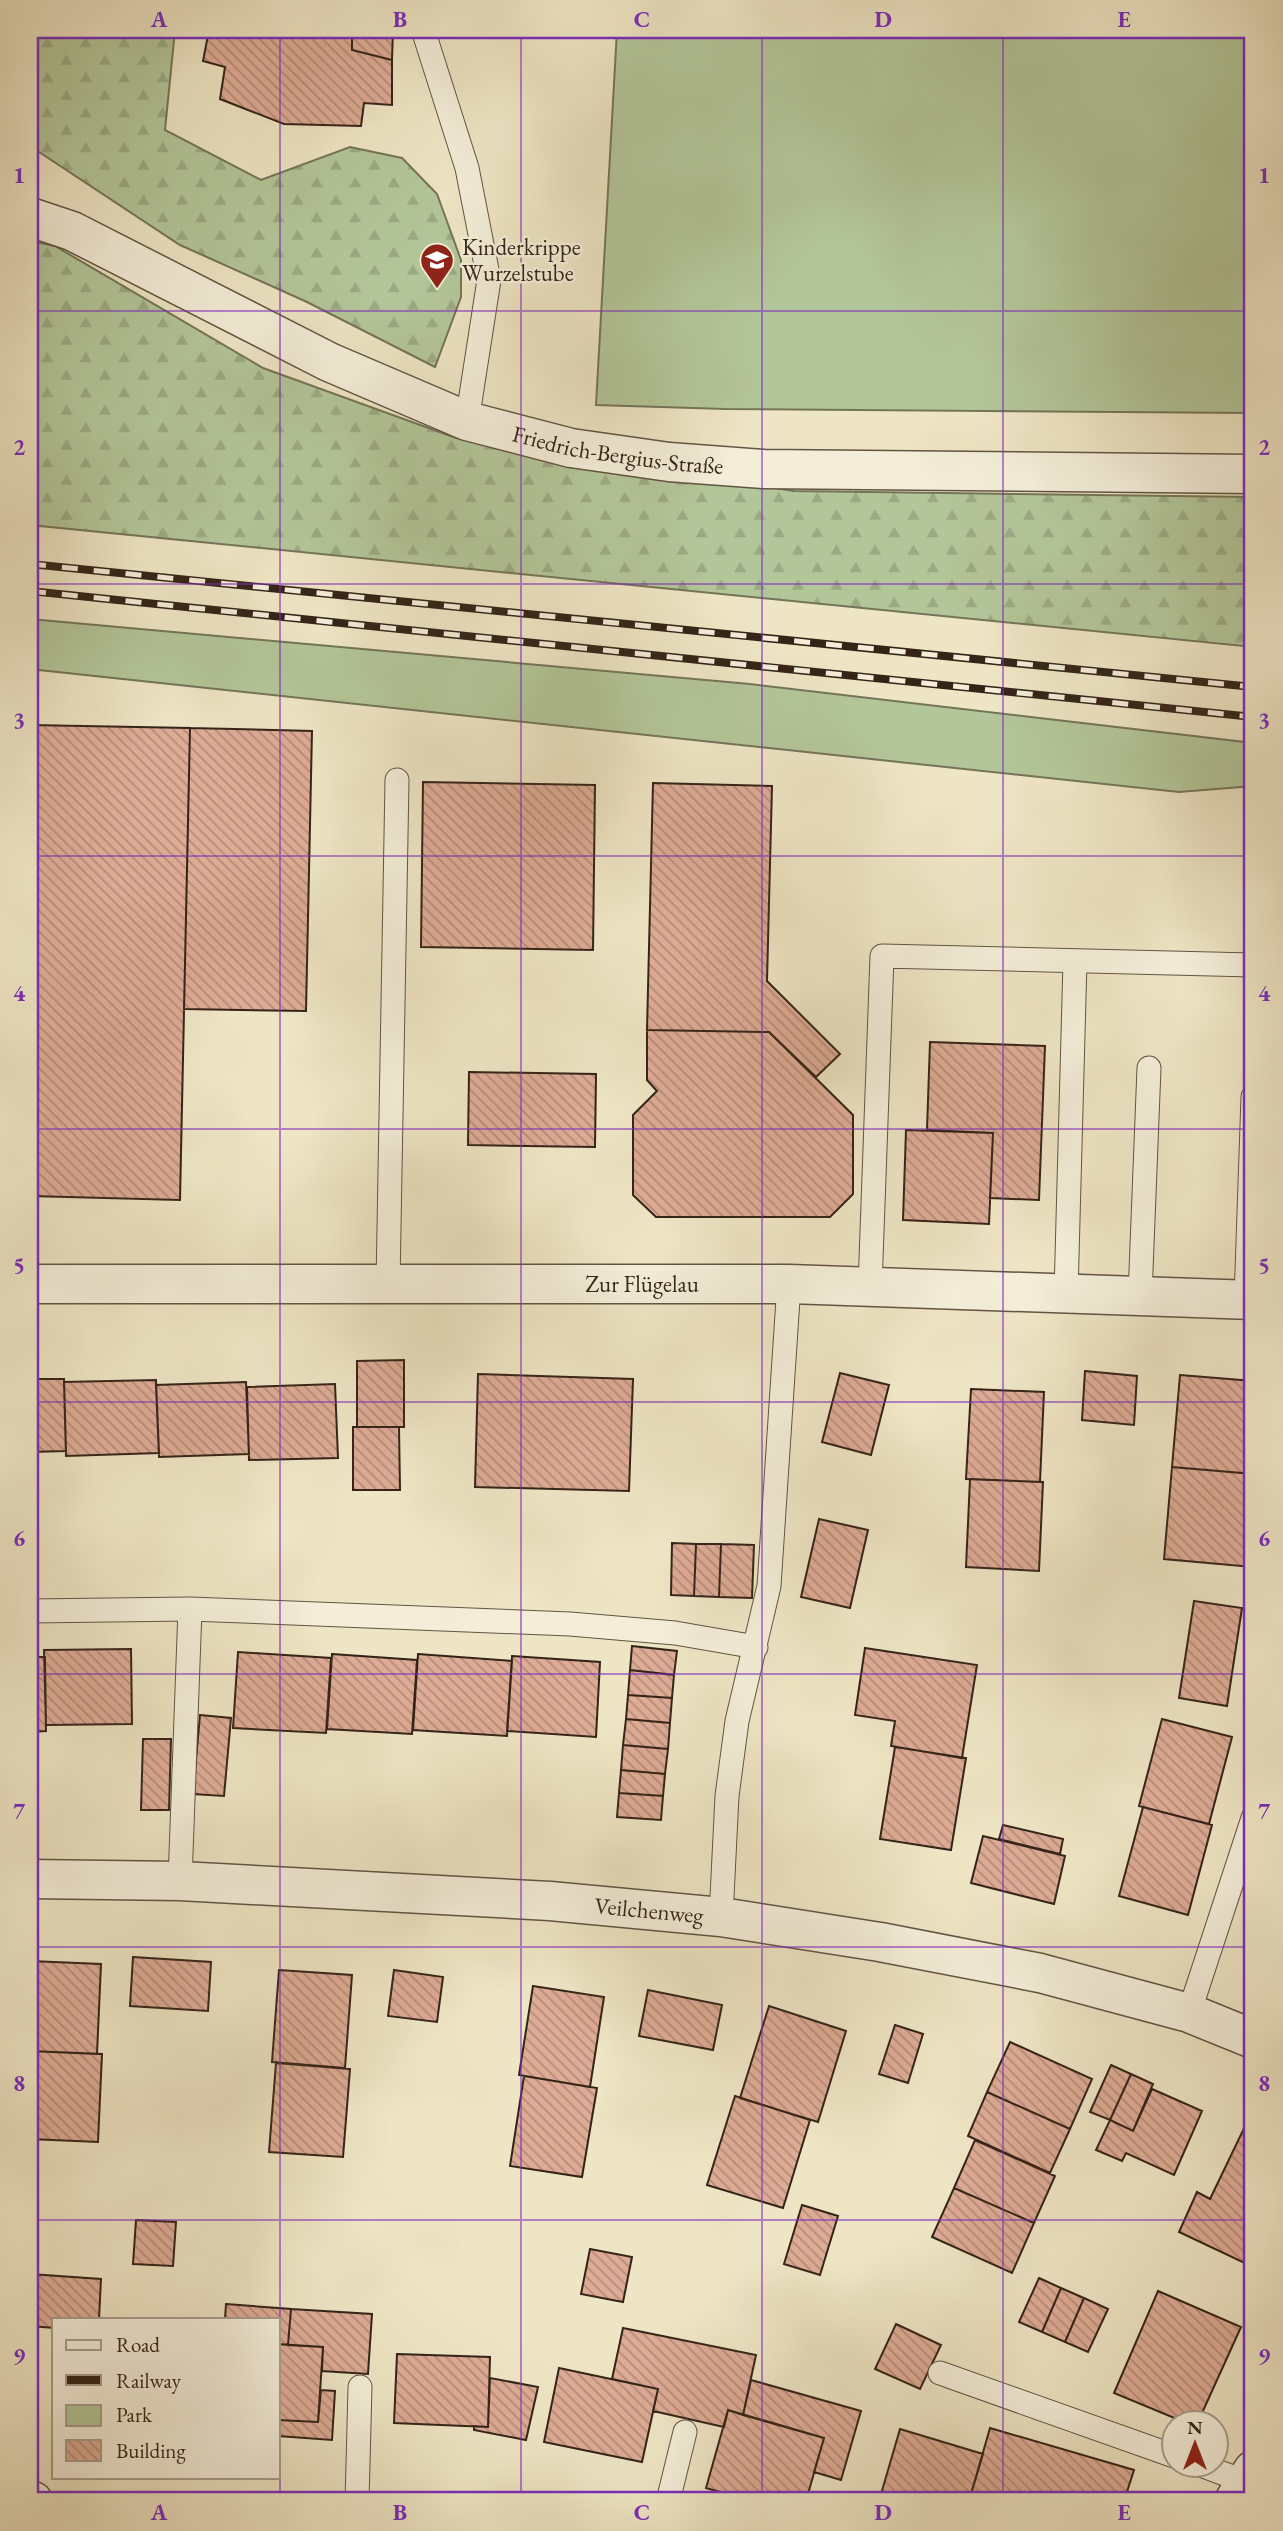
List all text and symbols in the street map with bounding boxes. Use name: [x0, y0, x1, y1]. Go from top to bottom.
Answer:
text: A: [150, 4, 168, 34]
text: B: [393, 4, 407, 34]
text: C: [634, 4, 650, 34]
text: D: [874, 4, 892, 34]
text: E: [1117, 4, 1131, 34]
text: 1: [13, 160, 25, 190]
text: 1: [1258, 160, 1270, 190]
place label: Kinderkrippe Wurzelstube: [462, 232, 581, 288]
school or university icon: Kinderkrippe Wurzelstube: [418, 241, 456, 290]
street label: Friedrich-Bergius-Straße: [509, 418, 724, 481]
text: 2: [13, 432, 25, 462]
text: 2: [1258, 432, 1270, 462]
text: 3: [13, 705, 25, 735]
text: 3: [1258, 705, 1270, 735]
text: 4: [13, 978, 26, 1008]
text: 4: [1258, 978, 1271, 1008]
text: 5: [13, 1250, 25, 1280]
text: 5: [1258, 1250, 1270, 1280]
street label: Zur Flügelau: [585, 1269, 699, 1299]
text: 6: [13, 1523, 25, 1553]
text: 6: [1258, 1523, 1270, 1553]
text: 7: [13, 1796, 26, 1826]
text: 7: [1258, 1796, 1271, 1826]
street label: Veilchenweg: [593, 1890, 706, 1930]
text: 8: [13, 2068, 25, 2098]
text: 8: [1258, 2068, 1270, 2098]
legend: [52, 2318, 280, 2478]
text: Road: [116, 2331, 160, 2358]
text: 9: [13, 2341, 25, 2371]
text: 9: [1258, 2341, 1270, 2371]
text: Railway: [116, 2367, 182, 2394]
text: Park: [116, 2401, 153, 2428]
north arrow: [1160, 2408, 1230, 2478]
text: N: [1187, 2415, 1203, 2440]
text: Building: [116, 2437, 186, 2464]
text: A: [150, 2497, 168, 2527]
text: B: [393, 2497, 407, 2527]
text: C: [634, 2497, 650, 2527]
text: D: [874, 2497, 892, 2527]
text: E: [1117, 2497, 1131, 2527]

